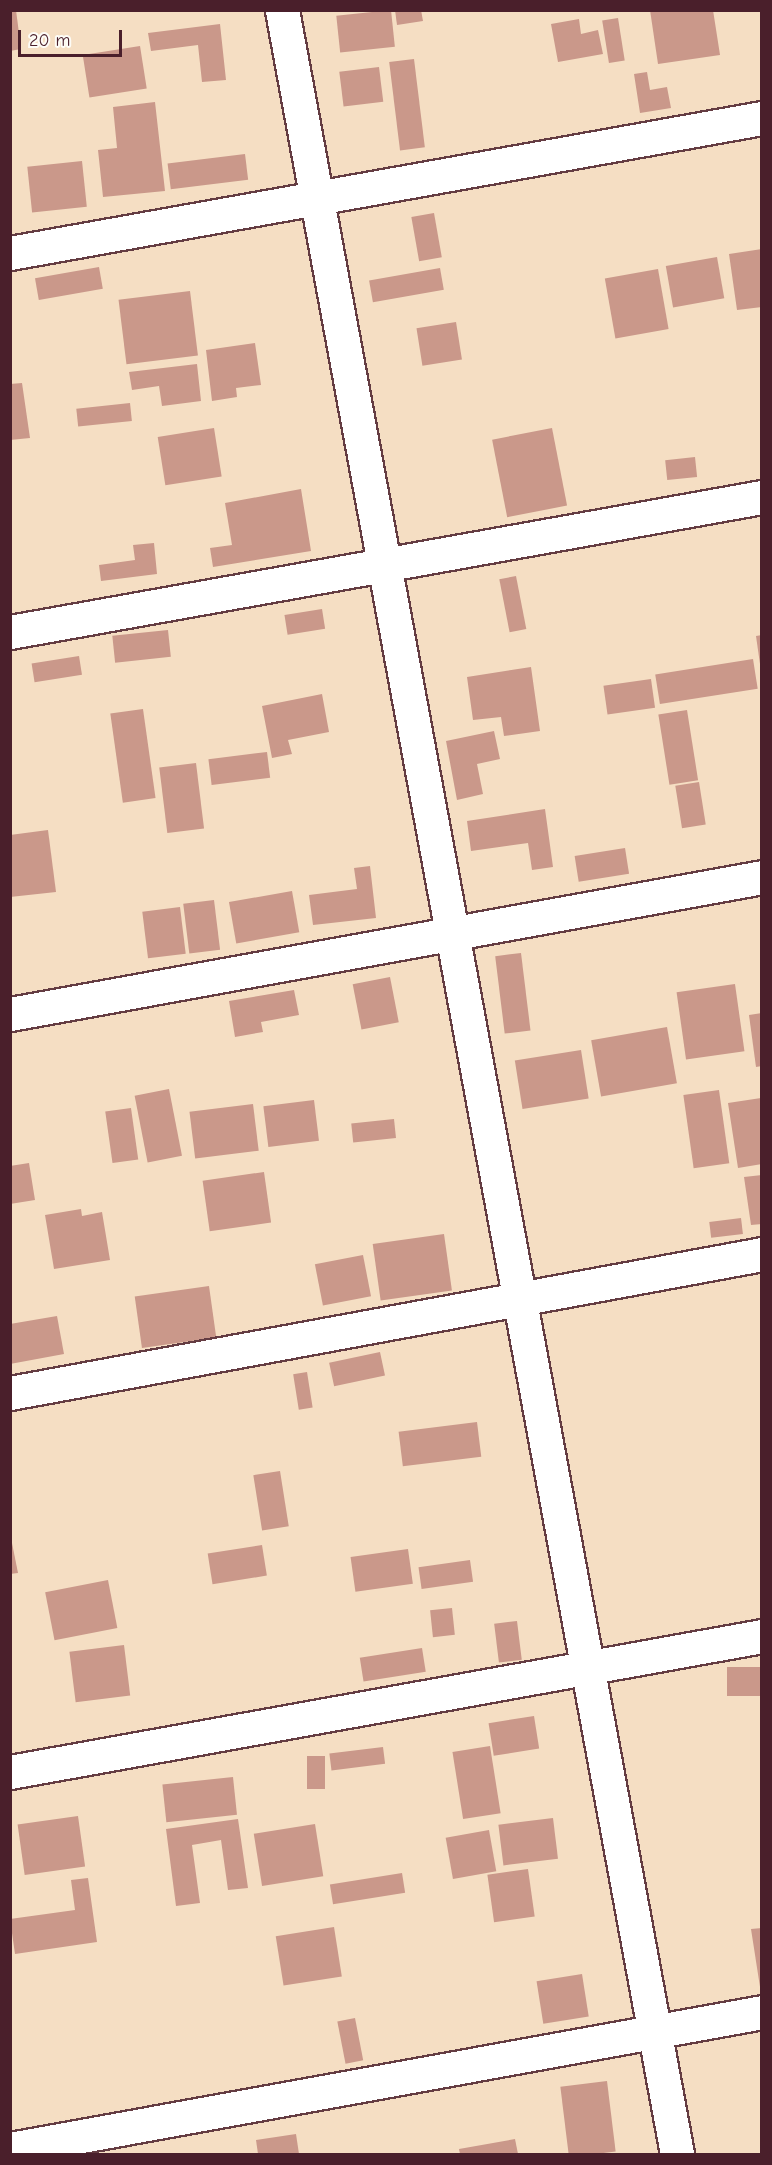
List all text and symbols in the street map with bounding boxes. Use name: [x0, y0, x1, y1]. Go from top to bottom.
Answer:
scale bar: [21, 18, 124, 56]
text: 20 m: [29, 30, 70, 51]

